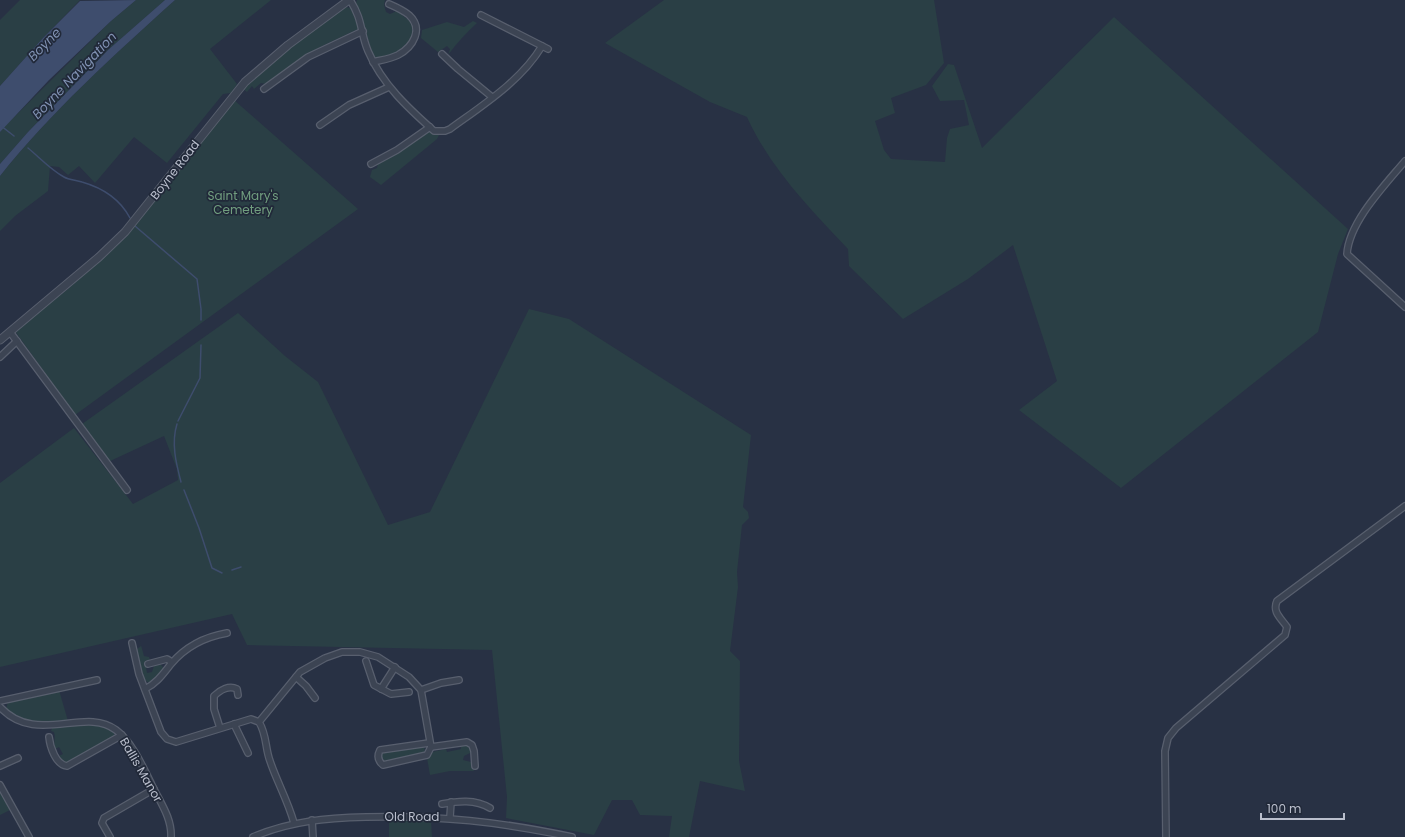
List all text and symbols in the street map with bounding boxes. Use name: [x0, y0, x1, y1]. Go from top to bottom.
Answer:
water label: Boyne: [23, 23, 65, 65]
water label: Boyne Navigation: [28, 28, 121, 123]
street label: Boyne Road: [146, 136, 203, 203]
park label: Saint Mary's Cemetery: [207, 187, 279, 218]
street label: Ballis Manor: [116, 734, 167, 806]
scale bar: [1261, 795, 1344, 821]
text: 100 m: [1267, 800, 1301, 817]
street label: Old Road: [385, 808, 439, 825]

